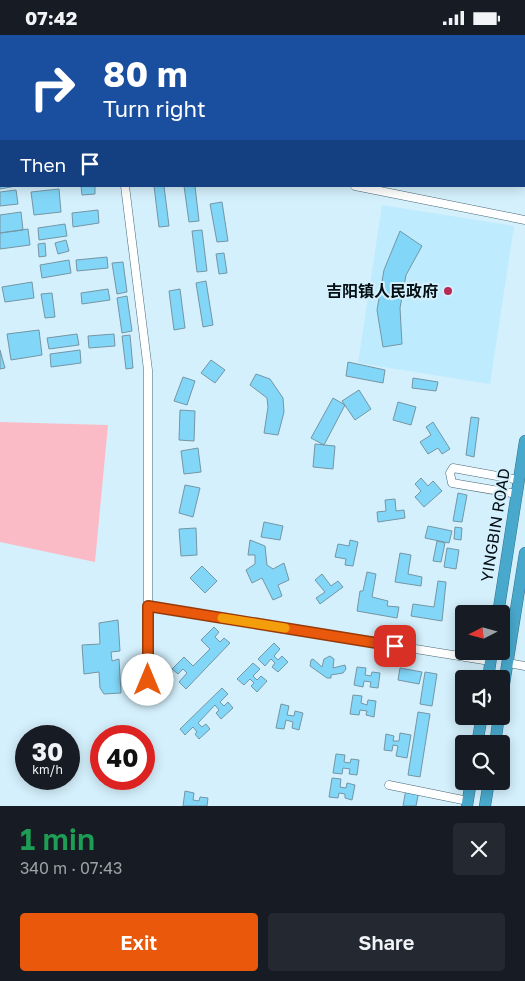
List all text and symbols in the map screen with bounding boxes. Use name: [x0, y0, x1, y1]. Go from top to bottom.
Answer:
text: 07:42: [25, 6, 77, 29]
text: 80 m: [103, 53, 188, 95]
icon: right: [20, 55, 85, 120]
text: Turn right: [103, 95, 206, 122]
icon: arrive: [76, 150, 104, 178]
text: Then: [20, 153, 66, 176]
place label: 吉阳镇人民政府: [326, 281, 438, 301]
marker: 吉阳镇人民政府: [442, 285, 454, 297]
street label: YINGBIN ROAD: [476, 467, 514, 583]
north arrow: [455, 605, 510, 660]
map controls: [455, 605, 510, 790]
pin: [374, 625, 416, 667]
icon: arrive: [381, 632, 409, 660]
position arrow: [121, 653, 173, 705]
button: sound: [455, 670, 510, 725]
speed limit sign: 40: [90, 725, 155, 790]
button: search: [455, 735, 510, 790]
text: 30: [32, 736, 63, 767]
text: km/h: [32, 762, 63, 777]
text: 1 min: [20, 821, 95, 857]
button: close: [453, 823, 505, 875]
text: 340 m · 07:43: [20, 858, 122, 878]
button: Exit: [20, 913, 258, 971]
button: Share: [268, 913, 505, 971]

